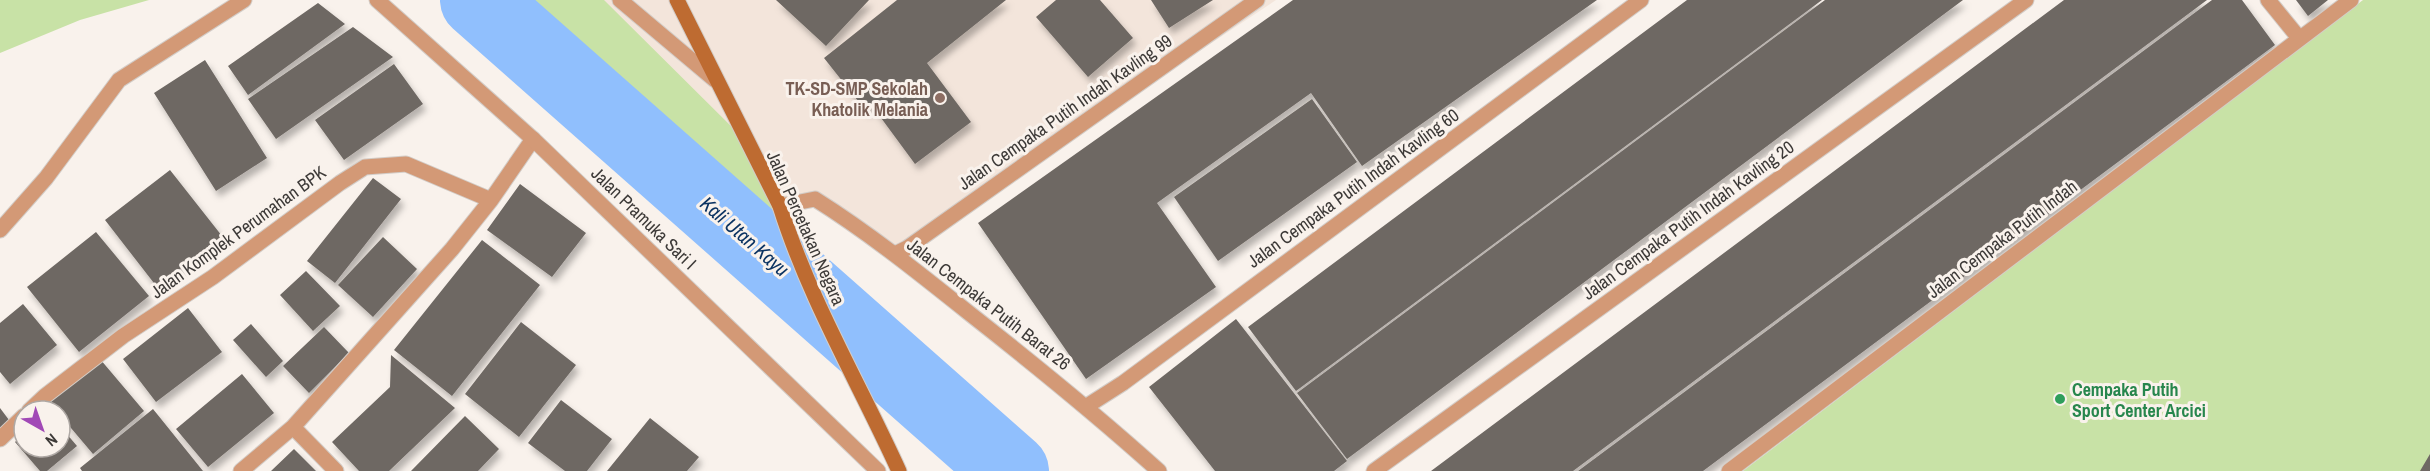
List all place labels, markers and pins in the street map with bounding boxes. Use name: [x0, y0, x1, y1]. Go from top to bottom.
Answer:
place label: TK-SD-SMP Sekolah Khatolik Melania: [786, 76, 929, 122]
marker: TK-SD-SMP Sekolah Khatolik Melania: [933, 91, 947, 105]
place label: Cempaka Putih Sport Center Arcici: [2072, 377, 2206, 423]
marker: Cempaka Putih Sport Center Arcici: [2053, 392, 2067, 406]

